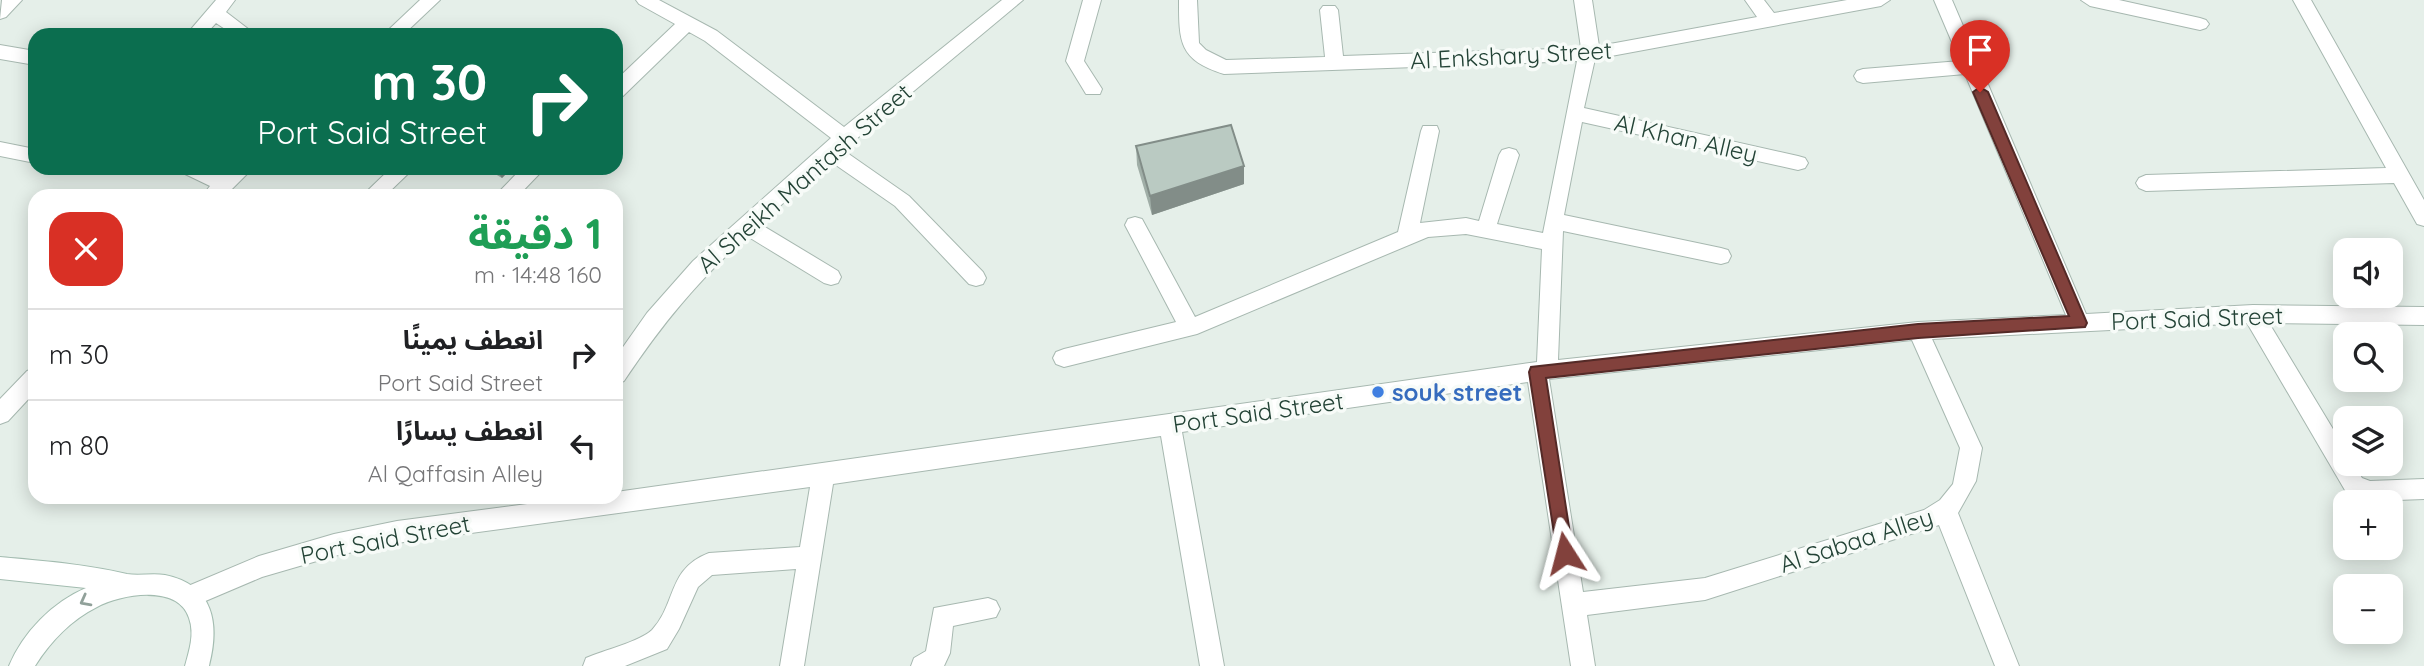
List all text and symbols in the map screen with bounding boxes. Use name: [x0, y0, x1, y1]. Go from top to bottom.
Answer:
pin: [1950, 20, 2010, 92]
icon: arrive: [1961, 31, 1999, 69]
street label: Al Enkshary Street: [1409, 35, 1613, 75]
text: 30 m: [372, 51, 487, 112]
icon: right: [511, 56, 602, 147]
street label: Al Sheikh Mantash Street: [691, 77, 917, 279]
street label: Al Khan Alley: [1612, 107, 1760, 169]
text: Port Said Street: [257, 112, 487, 152]
text: 1 دقيقة: [468, 207, 602, 260]
button: close: [49, 212, 123, 286]
map controls: [2333, 238, 2403, 644]
button: sound: [2333, 238, 2403, 308]
text: 160 m · 14:48: [474, 260, 602, 289]
street label: Port Said Street: [2110, 300, 2284, 336]
button: search: [2333, 322, 2403, 392]
text: انعطف يمينًا: [403, 323, 543, 356]
icon: right: [564, 336, 602, 374]
text: 30 m: [49, 338, 109, 371]
text: Port Said Street: [378, 368, 543, 397]
place label: souk street: [1392, 377, 1522, 407]
marker: souk street: [1370, 384, 1386, 400]
street label: Port Said Street: [1171, 385, 1345, 439]
button: layers: [2333, 406, 2403, 476]
text: انعطف يسارًا: [396, 414, 543, 447]
icon: left: [564, 427, 602, 465]
text: 80 m: [49, 429, 109, 462]
text: Al Qaffasin Alley: [368, 459, 543, 488]
button: +: [2333, 490, 2403, 560]
street label: Al Sabaa Alley: [1776, 501, 1936, 579]
street label: Port Said Street: [298, 508, 472, 570]
position arrow: [1528, 516, 1602, 590]
button: −: [2333, 574, 2403, 644]
one-way arrow: [79, 593, 92, 607]

